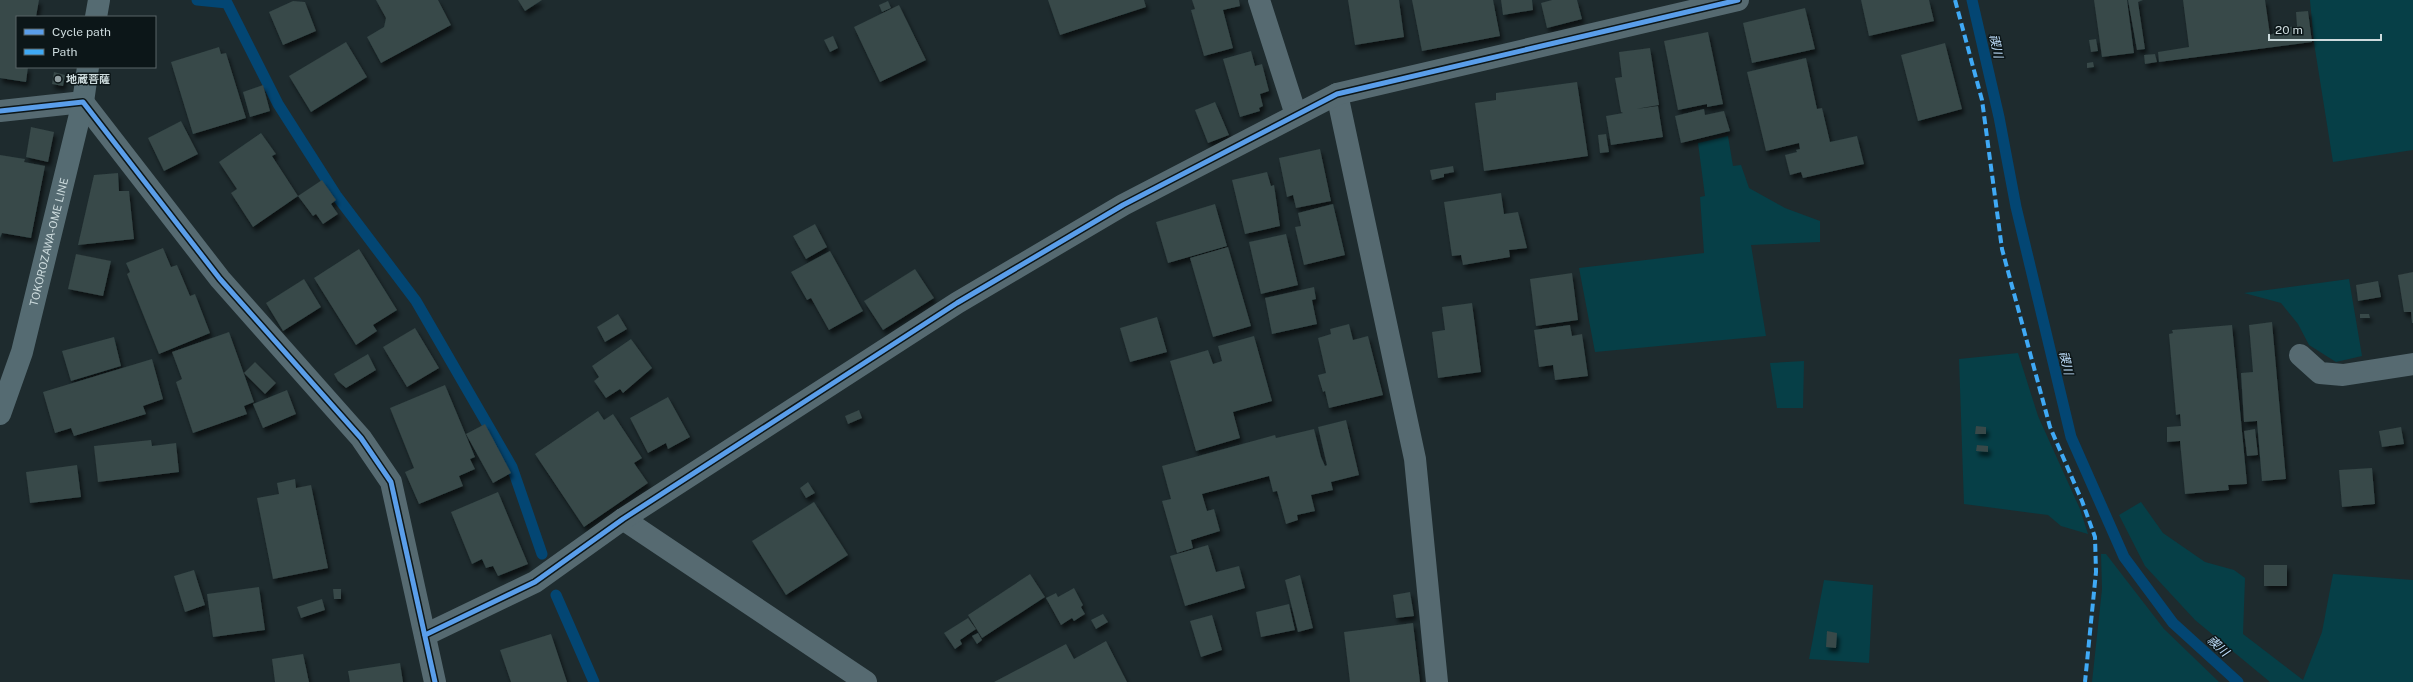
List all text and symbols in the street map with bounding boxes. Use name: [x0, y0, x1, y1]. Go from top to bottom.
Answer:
legend: [16, 16, 156, 68]
scale bar: [2269, 16, 2381, 42]
text: 20 m: [2275, 23, 2303, 37]
text: Cycle path: [52, 25, 111, 39]
water label: 禊川: [1986, 33, 2006, 61]
text: Path: [52, 45, 78, 59]
place label: 地蔵菩薩: [66, 73, 110, 85]
marker: 地蔵菩薩: [53, 74, 63, 84]
street label: TOKOROZAWA-OME LINE: [27, 176, 70, 307]
water label: 禊川: [2056, 350, 2076, 378]
water label: 禊川: [2204, 633, 2233, 661]

